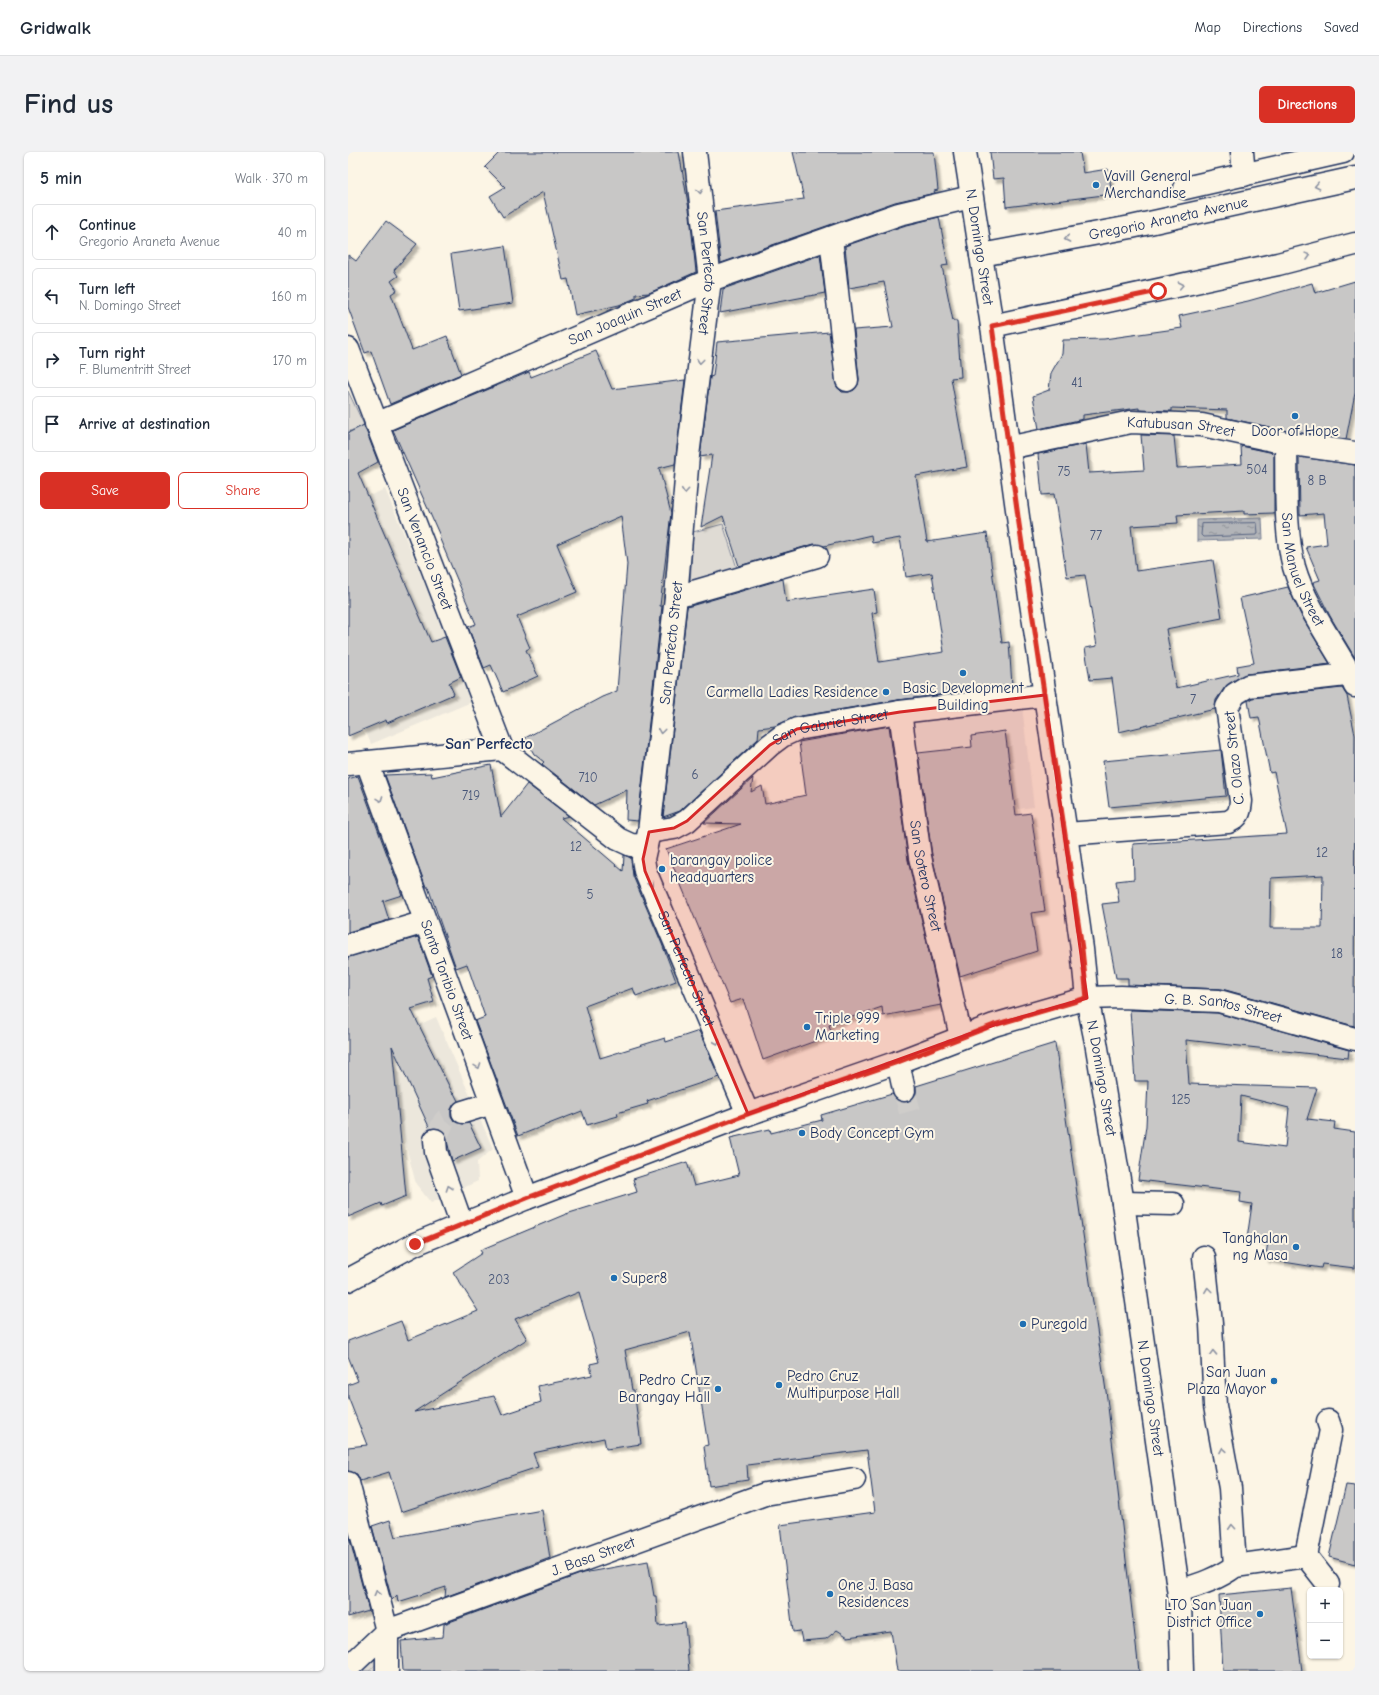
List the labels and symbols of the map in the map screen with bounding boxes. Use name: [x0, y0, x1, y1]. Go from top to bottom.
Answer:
place label: Vavill General Merchandise: [1104, 167, 1191, 202]
marker: Vavill General Merchandise: [1091, 180, 1101, 190]
one-way arrow: [1314, 182, 1320, 190]
one-way arrow: [695, 188, 704, 194]
street label: N. Domingo Street: [962, 188, 998, 307]
street label: Gregorio Araneta Avenue: [1087, 193, 1250, 244]
street label: San Perfecto Street: [693, 211, 719, 336]
one-way arrow: [1063, 235, 1070, 243]
one-way arrow: [1305, 253, 1311, 261]
route start: [1149, 282, 1167, 300]
one-way arrow: [1178, 282, 1184, 290]
street label: San Joaquin Street: [565, 284, 685, 349]
one-way arrow: [696, 358, 705, 365]
house number: 41: [1071, 375, 1083, 390]
marker: Door of Hope: [1290, 411, 1300, 421]
street label: Katubusan Street: [1127, 413, 1237, 441]
place label: Door of Hope: [1251, 422, 1339, 440]
house number: 504: [1246, 462, 1268, 477]
house number: 75: [1057, 464, 1071, 479]
house number: 8 B: [1307, 473, 1327, 488]
street label: San Venancio Street: [393, 485, 457, 613]
one-way arrow: [681, 488, 690, 494]
street label: San Manuel Street: [1278, 512, 1329, 630]
house number: 77: [1090, 528, 1102, 543]
street label: San Perfecto Street: [656, 580, 686, 705]
marker: Basic Development Building: [958, 668, 968, 678]
place label: Basic Development Building: [902, 679, 1024, 714]
place label: Carmella Ladies Residence: [706, 683, 878, 701]
marker: Carmella Ladies Residence: [881, 687, 891, 697]
house number: 7: [1190, 692, 1196, 707]
street label: San Gabriel Street: [769, 705, 890, 749]
street label: C. Olazo Street: [1220, 710, 1248, 806]
one-way arrow: [657, 728, 666, 734]
district label: San Perfecto: [445, 735, 533, 753]
house number: 6: [691, 767, 699, 782]
house number: 710: [578, 770, 598, 785]
house number: 719: [462, 788, 480, 803]
one-way arrow: [376, 795, 384, 802]
street label: San Sotero Street: [906, 819, 946, 934]
house number: 12: [570, 839, 582, 854]
house number: 12: [1316, 845, 1328, 860]
place label: barangay police headquarters: [670, 851, 773, 886]
marker: barangay police headquarters: [657, 864, 667, 874]
one-way arrow: [646, 880, 654, 887]
house number: 5: [586, 887, 594, 902]
street label: San Perfecto Street: [654, 908, 719, 1030]
street label: Santo Toribio Street: [417, 917, 477, 1043]
house number: 18: [1331, 946, 1343, 961]
street label: G. B. Santos Street: [1164, 990, 1284, 1027]
place label: Triple 999 Marketing: [815, 1009, 880, 1044]
street label: N. Domingo Street: [1083, 1018, 1121, 1138]
marker: Triple 999 Marketing: [802, 1022, 812, 1032]
one-way arrow: [713, 1039, 721, 1046]
one-way arrow: [473, 1062, 481, 1069]
house number: 125: [1172, 1092, 1191, 1107]
place label: Body Concept Gym: [810, 1124, 934, 1142]
marker: Body Concept Gym: [797, 1128, 807, 1138]
one-way arrow: [445, 1185, 453, 1192]
place label: Tanghalan ng Masa: [1222, 1229, 1288, 1264]
route end: [406, 1235, 424, 1253]
marker: Tanghalan ng Masa: [1291, 1242, 1301, 1252]
place label: Super8: [622, 1269, 667, 1287]
house number: 203: [488, 1272, 510, 1287]
marker: Super8: [609, 1273, 619, 1283]
one-way arrow: [1203, 1287, 1212, 1293]
place label: Puregold: [1031, 1315, 1087, 1333]
marker: Puregold: [1018, 1319, 1028, 1329]
street label: N. Domingo Street: [1134, 1339, 1168, 1458]
one-way arrow: [1208, 1350, 1217, 1356]
place label: San Juan Plaza Mayor: [1187, 1363, 1266, 1398]
place label: Pedro Cruz Multipurpose Hall: [787, 1367, 899, 1402]
place label: Pedro Cruz Barangay Hall: [619, 1371, 710, 1406]
marker: San Juan Plaza Mayor: [1269, 1376, 1279, 1386]
marker: Pedro Cruz Multipurpose Hall: [774, 1380, 784, 1390]
marker: Pedro Cruz Barangay Hall: [713, 1384, 723, 1394]
one-way arrow: [1219, 1447, 1228, 1453]
one-way arrow: [1228, 1524, 1237, 1530]
street label: J. Basa Street: [549, 1533, 638, 1580]
place label: One J. Basa Residences: [838, 1576, 914, 1611]
marker: One J. Basa Residences: [825, 1589, 835, 1599]
one-way arrow: [373, 1590, 382, 1597]
place label: LTO San Juan District Office: [1164, 1596, 1252, 1631]
marker: LTO San Juan District Office: [1255, 1609, 1265, 1619]

